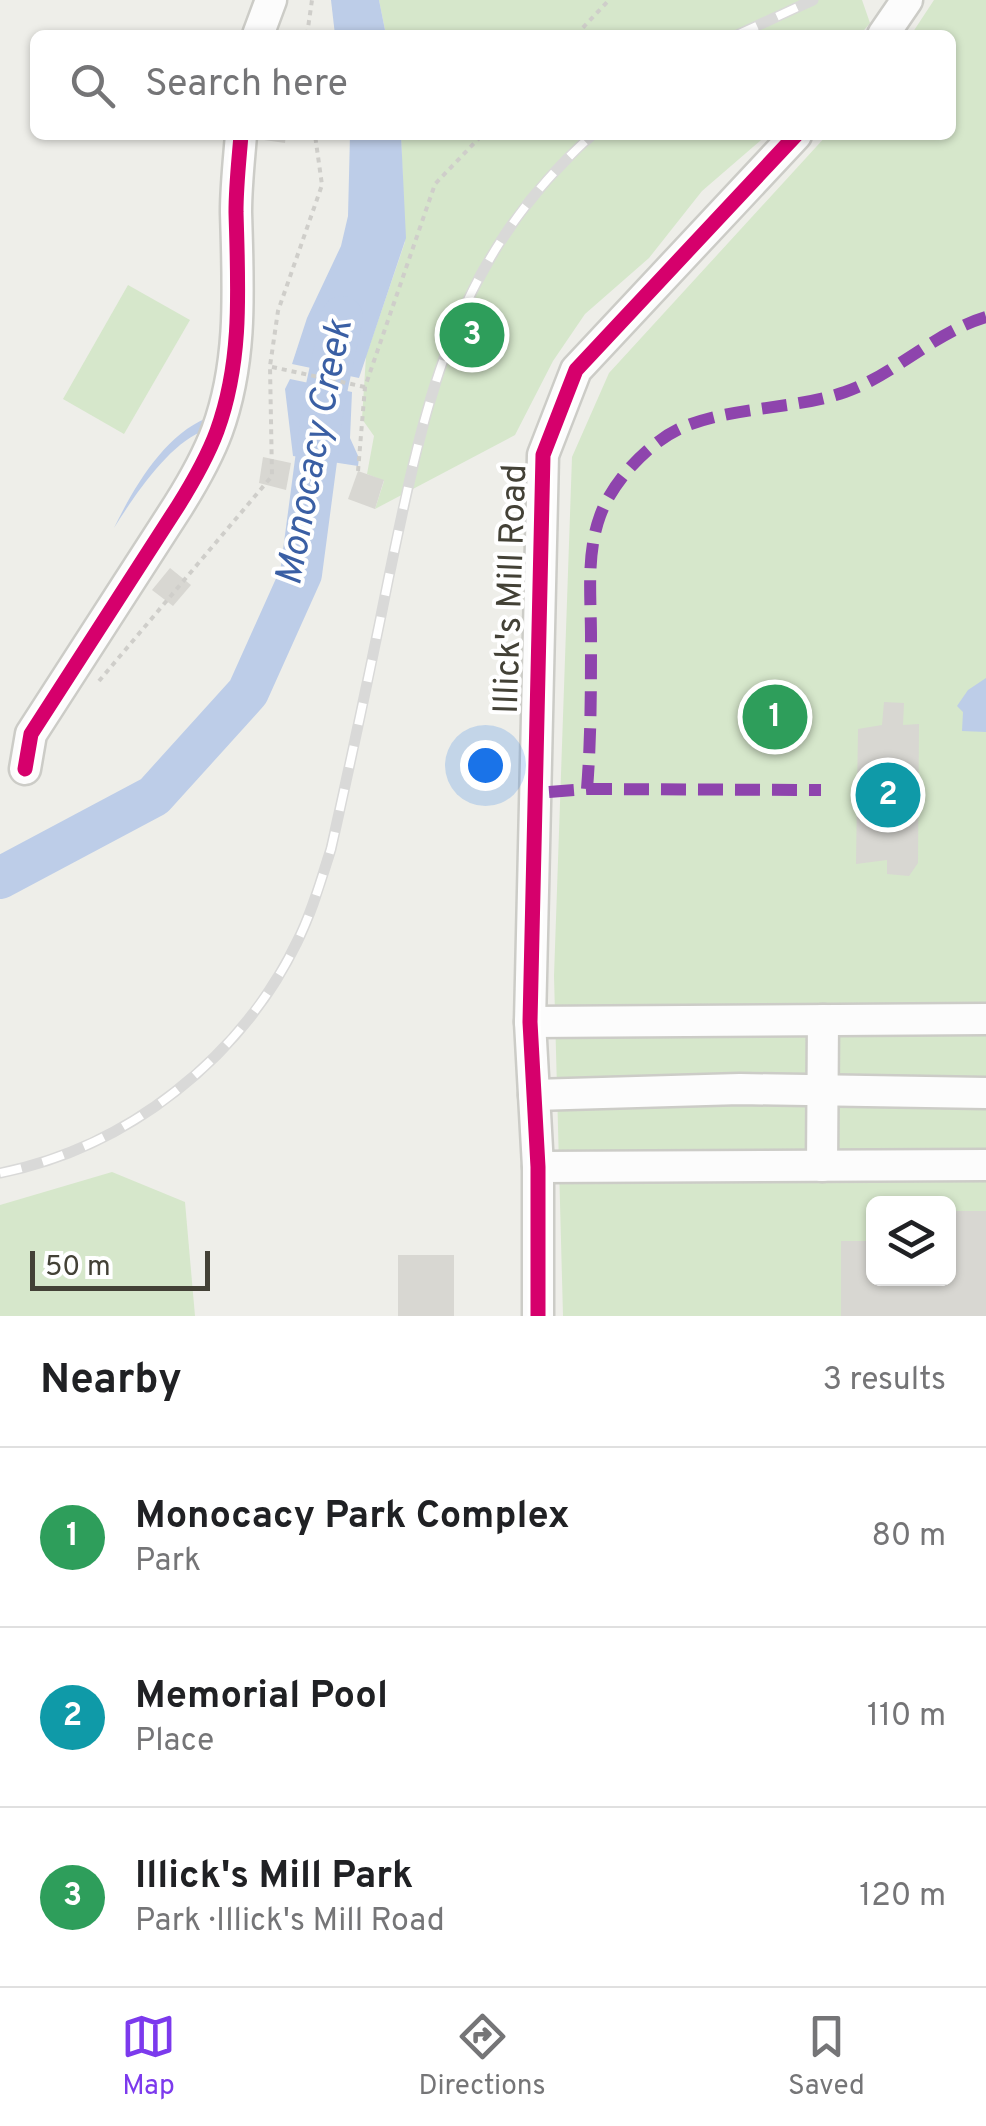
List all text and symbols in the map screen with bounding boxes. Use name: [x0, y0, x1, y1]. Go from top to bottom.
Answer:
search box: [30, 30, 956, 140]
icon: search: [65, 58, 120, 113]
text: Search here: [145, 61, 348, 110]
pin: 3: [440, 298, 504, 372]
water label: Monocacy Creek: [266, 315, 366, 590]
street label: Illick's Mill Road: [486, 463, 538, 715]
pin: 1: [742, 680, 808, 754]
your location: [460, 740, 511, 791]
pin: 2: [856, 758, 920, 832]
map controls: [866, 1196, 956, 1286]
button: layers: [866, 1196, 956, 1286]
scale bar: [30, 1246, 210, 1290]
text: 50 m: [45, 1250, 111, 1286]
text: Nearby: [40, 1355, 182, 1408]
text: 3 results: [823, 1361, 946, 1401]
text: Monocacy Park Complex: [135, 1493, 570, 1542]
text: 1: [66, 1517, 79, 1557]
text: 80 m: [872, 1517, 946, 1557]
text: Park: [135, 1542, 201, 1582]
text: Memorial Pool: [135, 1673, 388, 1722]
text: 2: [63, 1697, 82, 1737]
text: 110 m: [867, 1697, 946, 1737]
text: Place: [135, 1722, 214, 1762]
text: Illick's Mill Park: [135, 1853, 413, 1902]
text: 3: [63, 1877, 82, 1917]
text: 120 m: [859, 1877, 946, 1917]
text: Park · Illick's Mill Road: [135, 1902, 445, 1942]
tab: Map: [121, 2009, 176, 2105]
tab: Directions: [418, 2009, 546, 2105]
tab: Saved: [788, 2009, 865, 2105]

